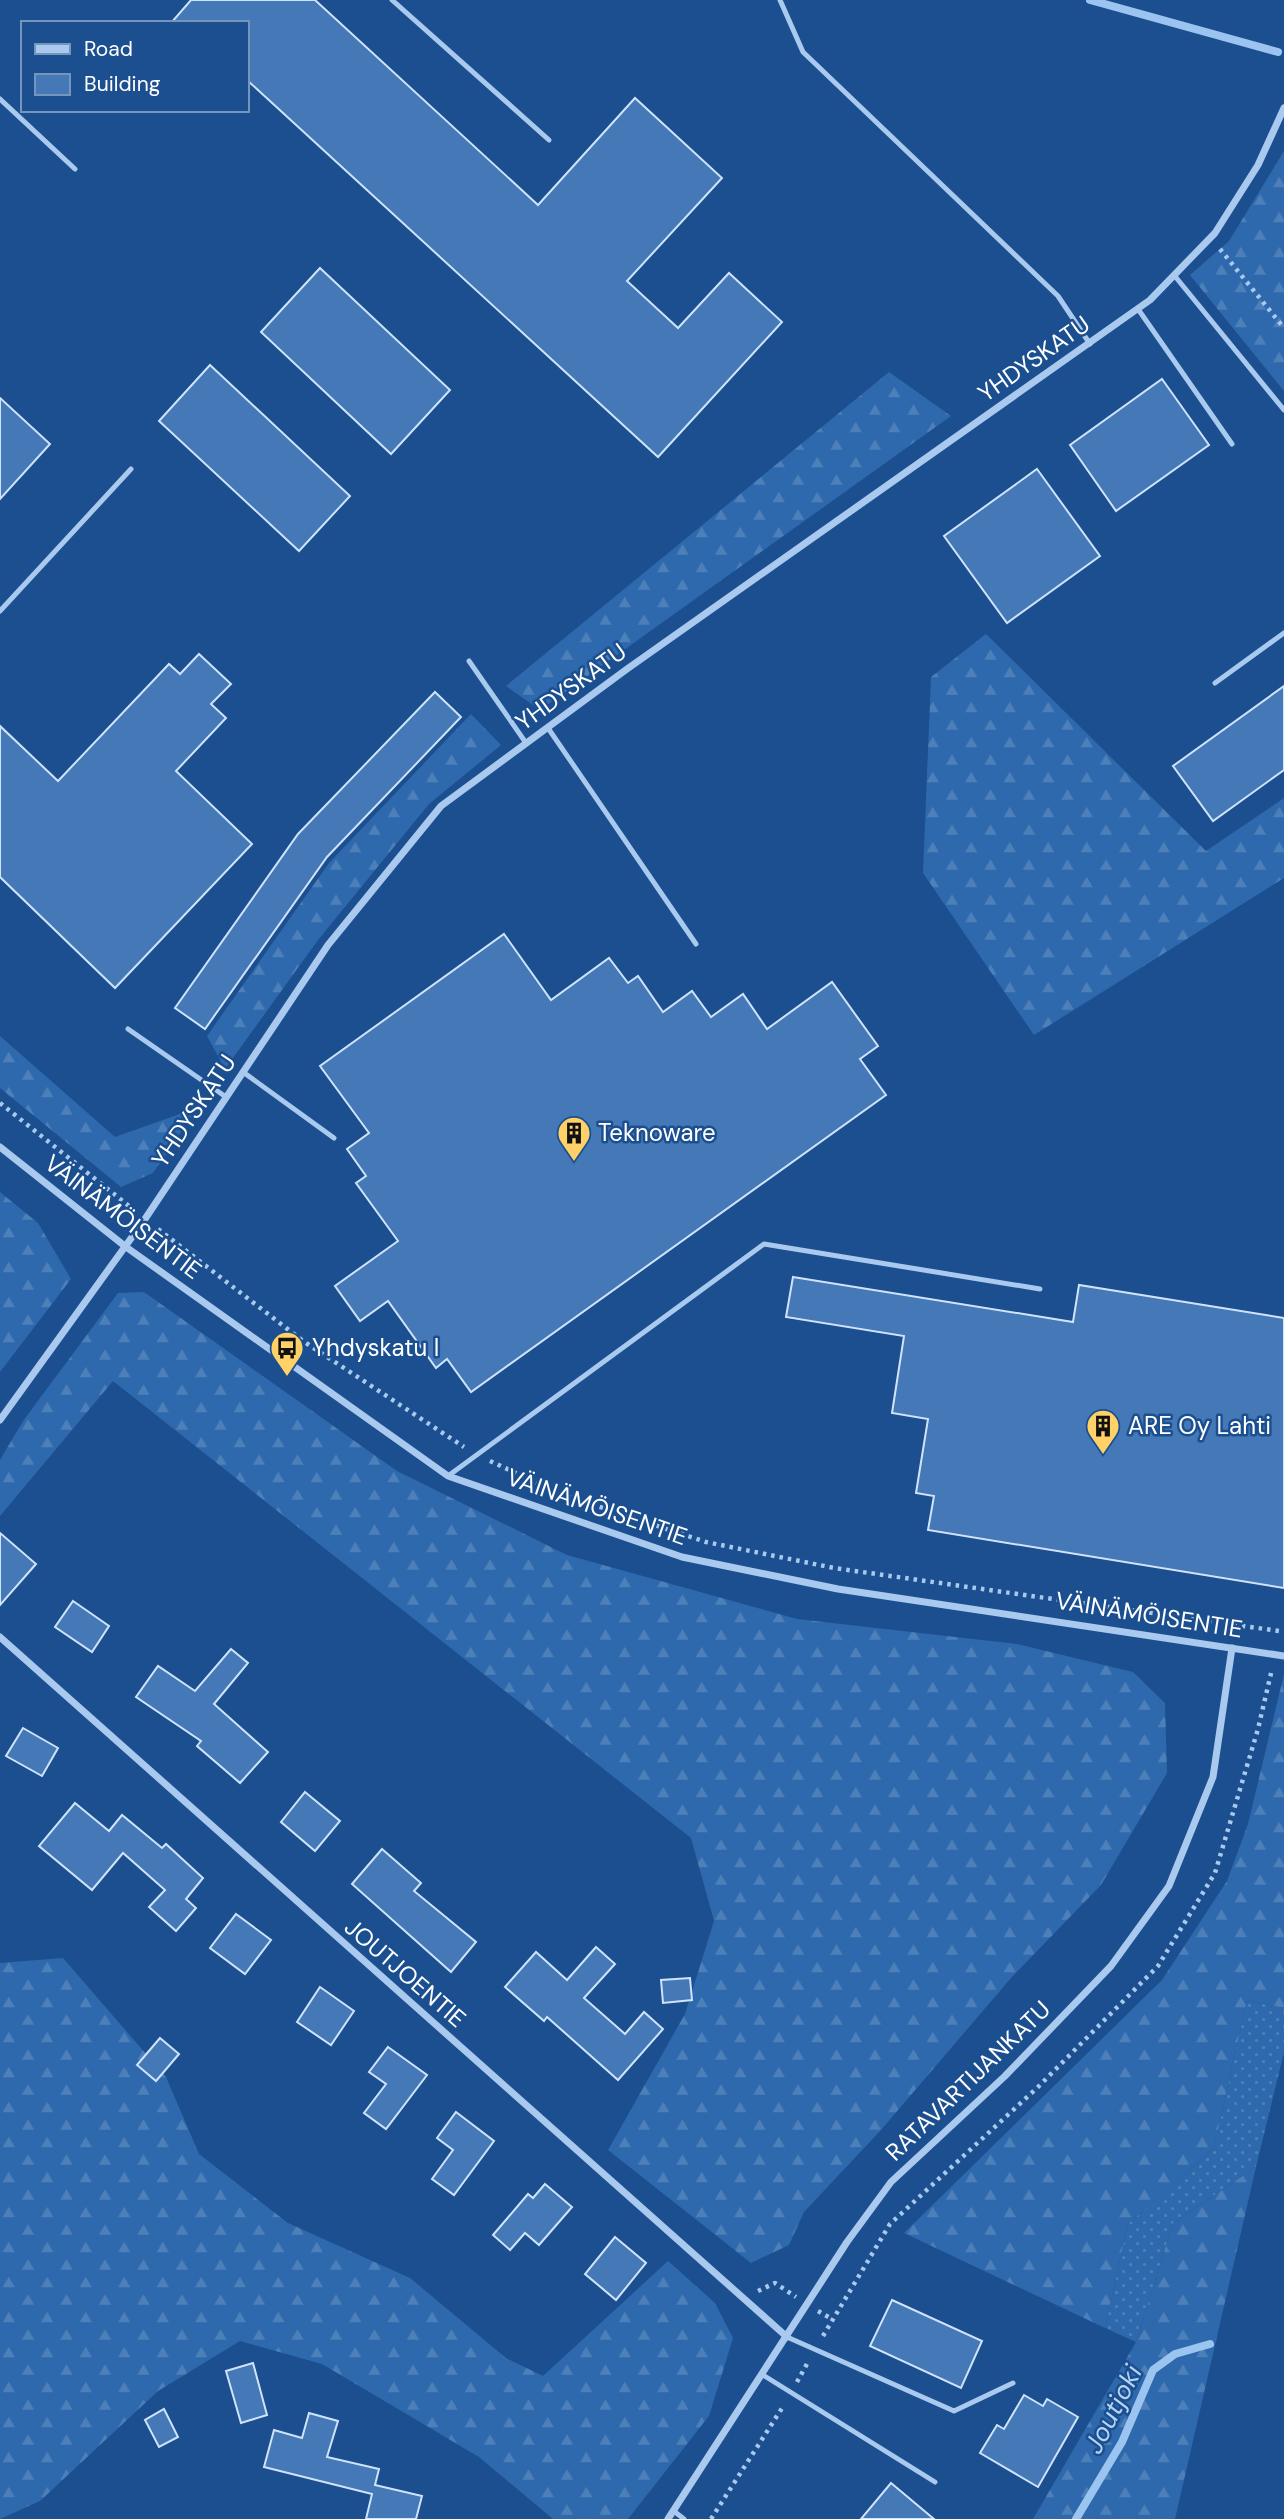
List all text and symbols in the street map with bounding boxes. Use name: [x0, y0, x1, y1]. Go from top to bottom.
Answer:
legend: [21, 21, 248, 112]
text: Road: [84, 35, 133, 63]
text: Building: [84, 70, 161, 98]
street label: YHDYSKATU: [972, 309, 1096, 408]
street label: YHDYSKATU: [509, 636, 632, 737]
street label: YHDYSKATU: [144, 1048, 243, 1173]
building icon: Teknoware: [555, 1114, 593, 1163]
place label: Teknoware: [598, 1117, 716, 1148]
street label: VÄINÄMÖISENTIE: [39, 1147, 208, 1286]
bus stop icon: Yhdyskatu I: [268, 1329, 306, 1378]
place label: Yhdyskatu I: [312, 1332, 439, 1363]
building icon: ARE Oy Lahti: [1084, 1407, 1122, 1456]
place label: ARE Oy Lahti: [1128, 1410, 1271, 1441]
street label: VÄINÄMÖISENTIE: [503, 1461, 692, 1552]
street label: VÄINÄMÖISENTIE: [1053, 1584, 1245, 1645]
street label: JOUTJOENTIE: [338, 1911, 473, 2034]
street label: RATAVARTIJANKATU: [879, 1994, 1057, 2167]
water label: Joutjoki: [1076, 2358, 1150, 2459]

